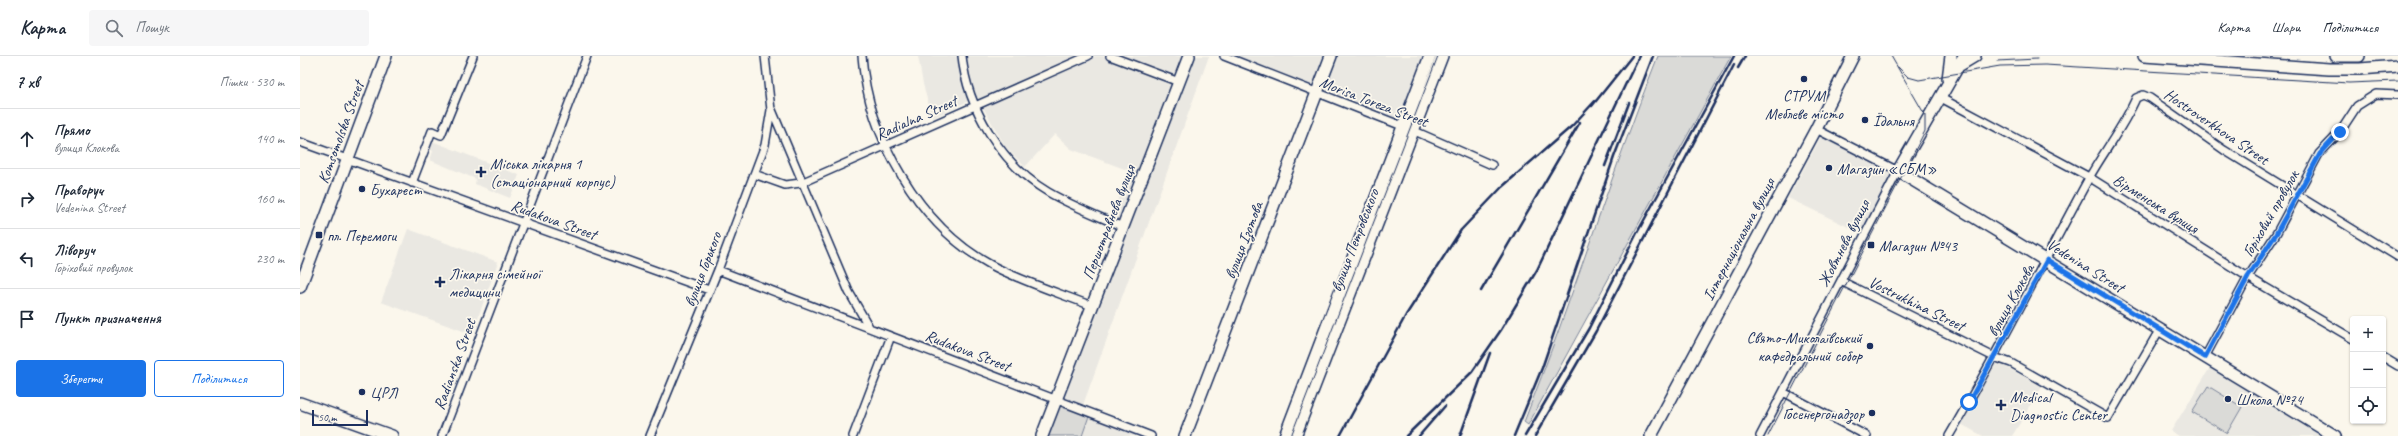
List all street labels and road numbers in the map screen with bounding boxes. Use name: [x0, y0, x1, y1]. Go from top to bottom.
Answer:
street label: Morisa Toreza Street: [1317, 72, 1432, 132]
street label: Komsomolska Street: [313, 76, 370, 186]
street label: Hostroverkhova Street: [2160, 84, 2274, 170]
street label: Radialna Street: [873, 90, 963, 145]
street label: Першотравнева вулиця: [1078, 161, 1140, 282]
street label: Горіховий провулок: [2238, 166, 2304, 260]
street label: Вірменська вулиця: [2109, 170, 2203, 239]
street label: Інтернаціональна вулиця: [1698, 173, 1780, 304]
street label: вулиця Петровського: [1326, 185, 1384, 295]
street label: Rudakova Street: [508, 195, 602, 246]
street label: Жовтнева вулиця: [1813, 195, 1875, 290]
street label: вулиця Ізотова: [1220, 198, 1268, 282]
street label: вулиця Горького: [680, 228, 727, 310]
street label: Vedenina Street: [2043, 234, 2130, 299]
street label: вулиця Клокова: [1983, 259, 2040, 340]
street label: Vostrukhina Street: [1865, 272, 1970, 337]
street label: Radianska Street: [429, 315, 481, 412]
street label: Rudakova Street: [922, 326, 1015, 377]

